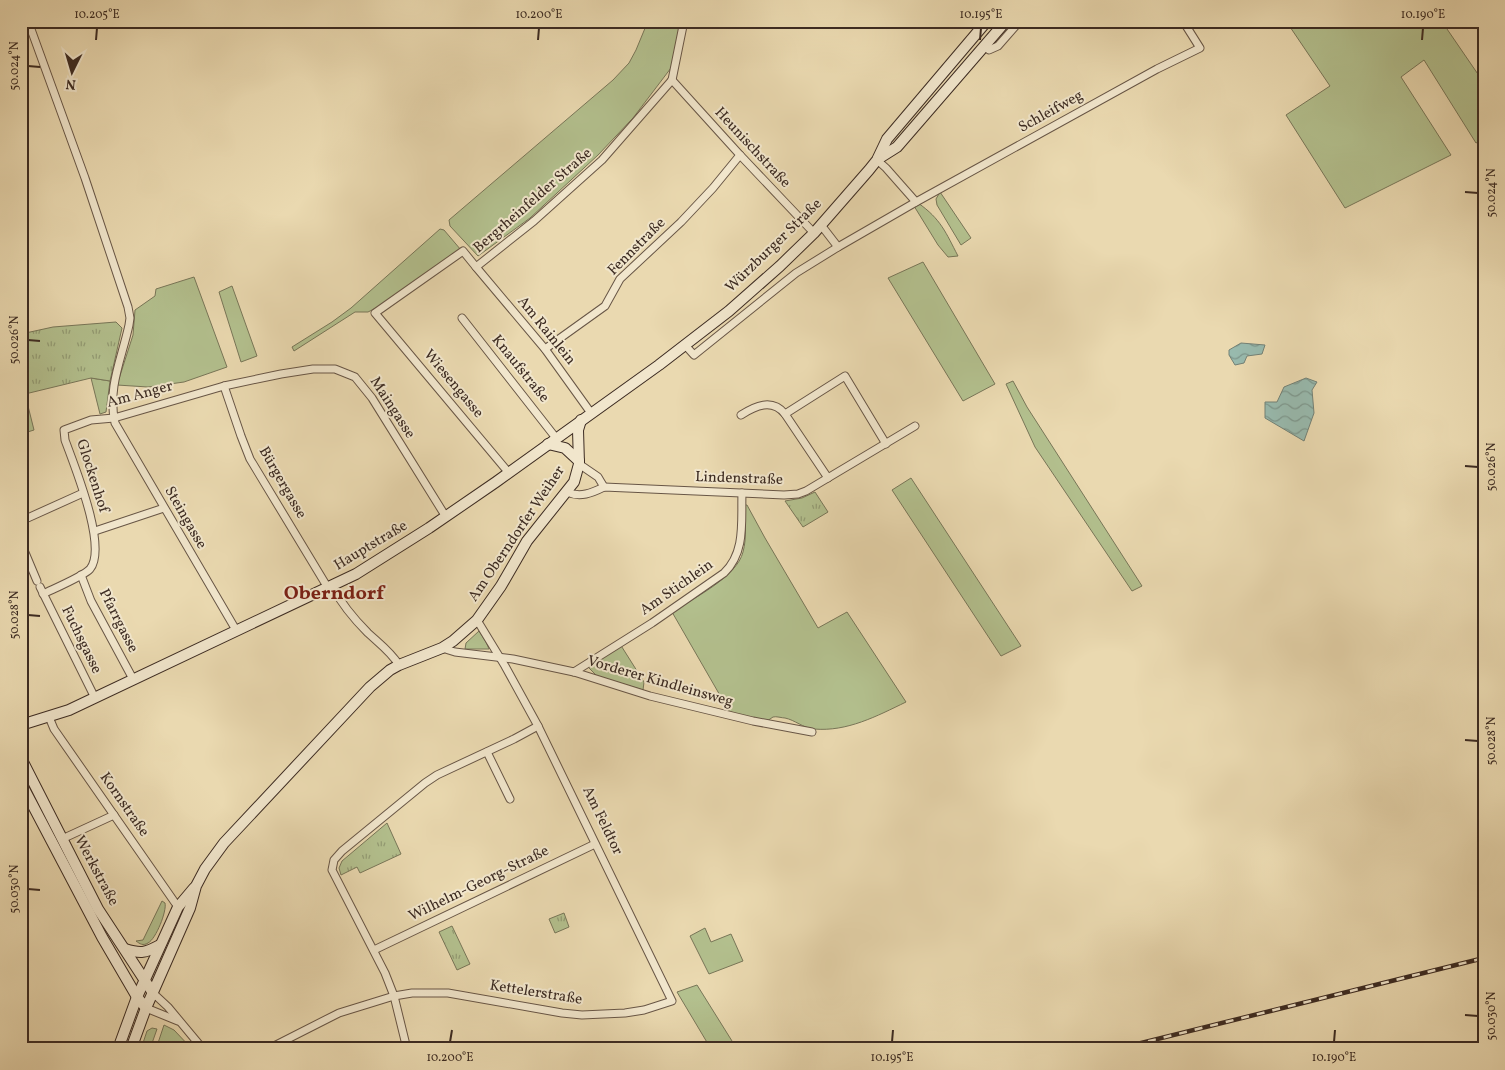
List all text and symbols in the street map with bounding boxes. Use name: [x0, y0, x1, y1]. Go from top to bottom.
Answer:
text: 10.205°E: [74, 7, 120, 23]
text: 10.200°E: [515, 7, 563, 23]
text: 10.195°E: [960, 7, 1002, 23]
text: 10.190°E: [1401, 7, 1445, 23]
text: 50.024°N: [7, 41, 23, 91]
north arrow: [48, 48, 98, 98]
text: N: [65, 74, 77, 93]
street label: Schleifweg: [1015, 85, 1087, 138]
street label: Heunischstraße: [709, 103, 795, 193]
street label: Bergrheinfelder Straße: [469, 143, 597, 259]
text: 50.024°N: [1484, 168, 1500, 218]
street label: Würzburger Straße: [721, 194, 827, 298]
street label: Fennstraße: [603, 213, 671, 281]
street label: Am Rainlein: [512, 292, 580, 370]
text: 50.026°N: [7, 316, 23, 364]
street label: Knaufstraße: [486, 331, 554, 407]
street label: Wiesengasse: [418, 345, 488, 423]
street label: Maingasse: [364, 373, 420, 443]
street label: Am Anger: [105, 376, 175, 414]
street label: Glockenhof: [70, 437, 114, 517]
street label: Bürgergasse: [253, 443, 311, 523]
text: 50.026°N: [1484, 443, 1500, 491]
street label: Am Oberndorfer Weiher: [464, 462, 570, 606]
street label: Lindenstraße: [695, 467, 783, 491]
street label: Steingasse: [159, 483, 211, 553]
street label: Hauptstraße: [330, 516, 412, 576]
street label: Am Stichlein: [636, 555, 718, 621]
district label: Oberndorf: [284, 580, 386, 608]
street label: Pfarrgasse: [93, 586, 143, 656]
text: 50.028°N: [7, 591, 23, 639]
street label: Fuchsgasse: [56, 602, 106, 678]
street label: Vorderer Kindleinsweg: [585, 651, 736, 713]
text: 50.028°N: [1484, 717, 1500, 765]
street label: Kornstraße: [94, 769, 154, 841]
street label: Am Feldtor: [576, 783, 628, 859]
street label: Werkstraße: [69, 832, 123, 910]
street label: Wilhelm-Georg-Straße: [405, 841, 553, 927]
text: 50.030°N: [7, 865, 23, 913]
street label: Kettelerstraße: [488, 975, 584, 1011]
text: 50.030°N: [1484, 992, 1500, 1040]
text: 10.200°E: [426, 1050, 474, 1066]
text: 10.195°E: [871, 1050, 913, 1066]
text: 10.190°E: [1312, 1050, 1356, 1066]

